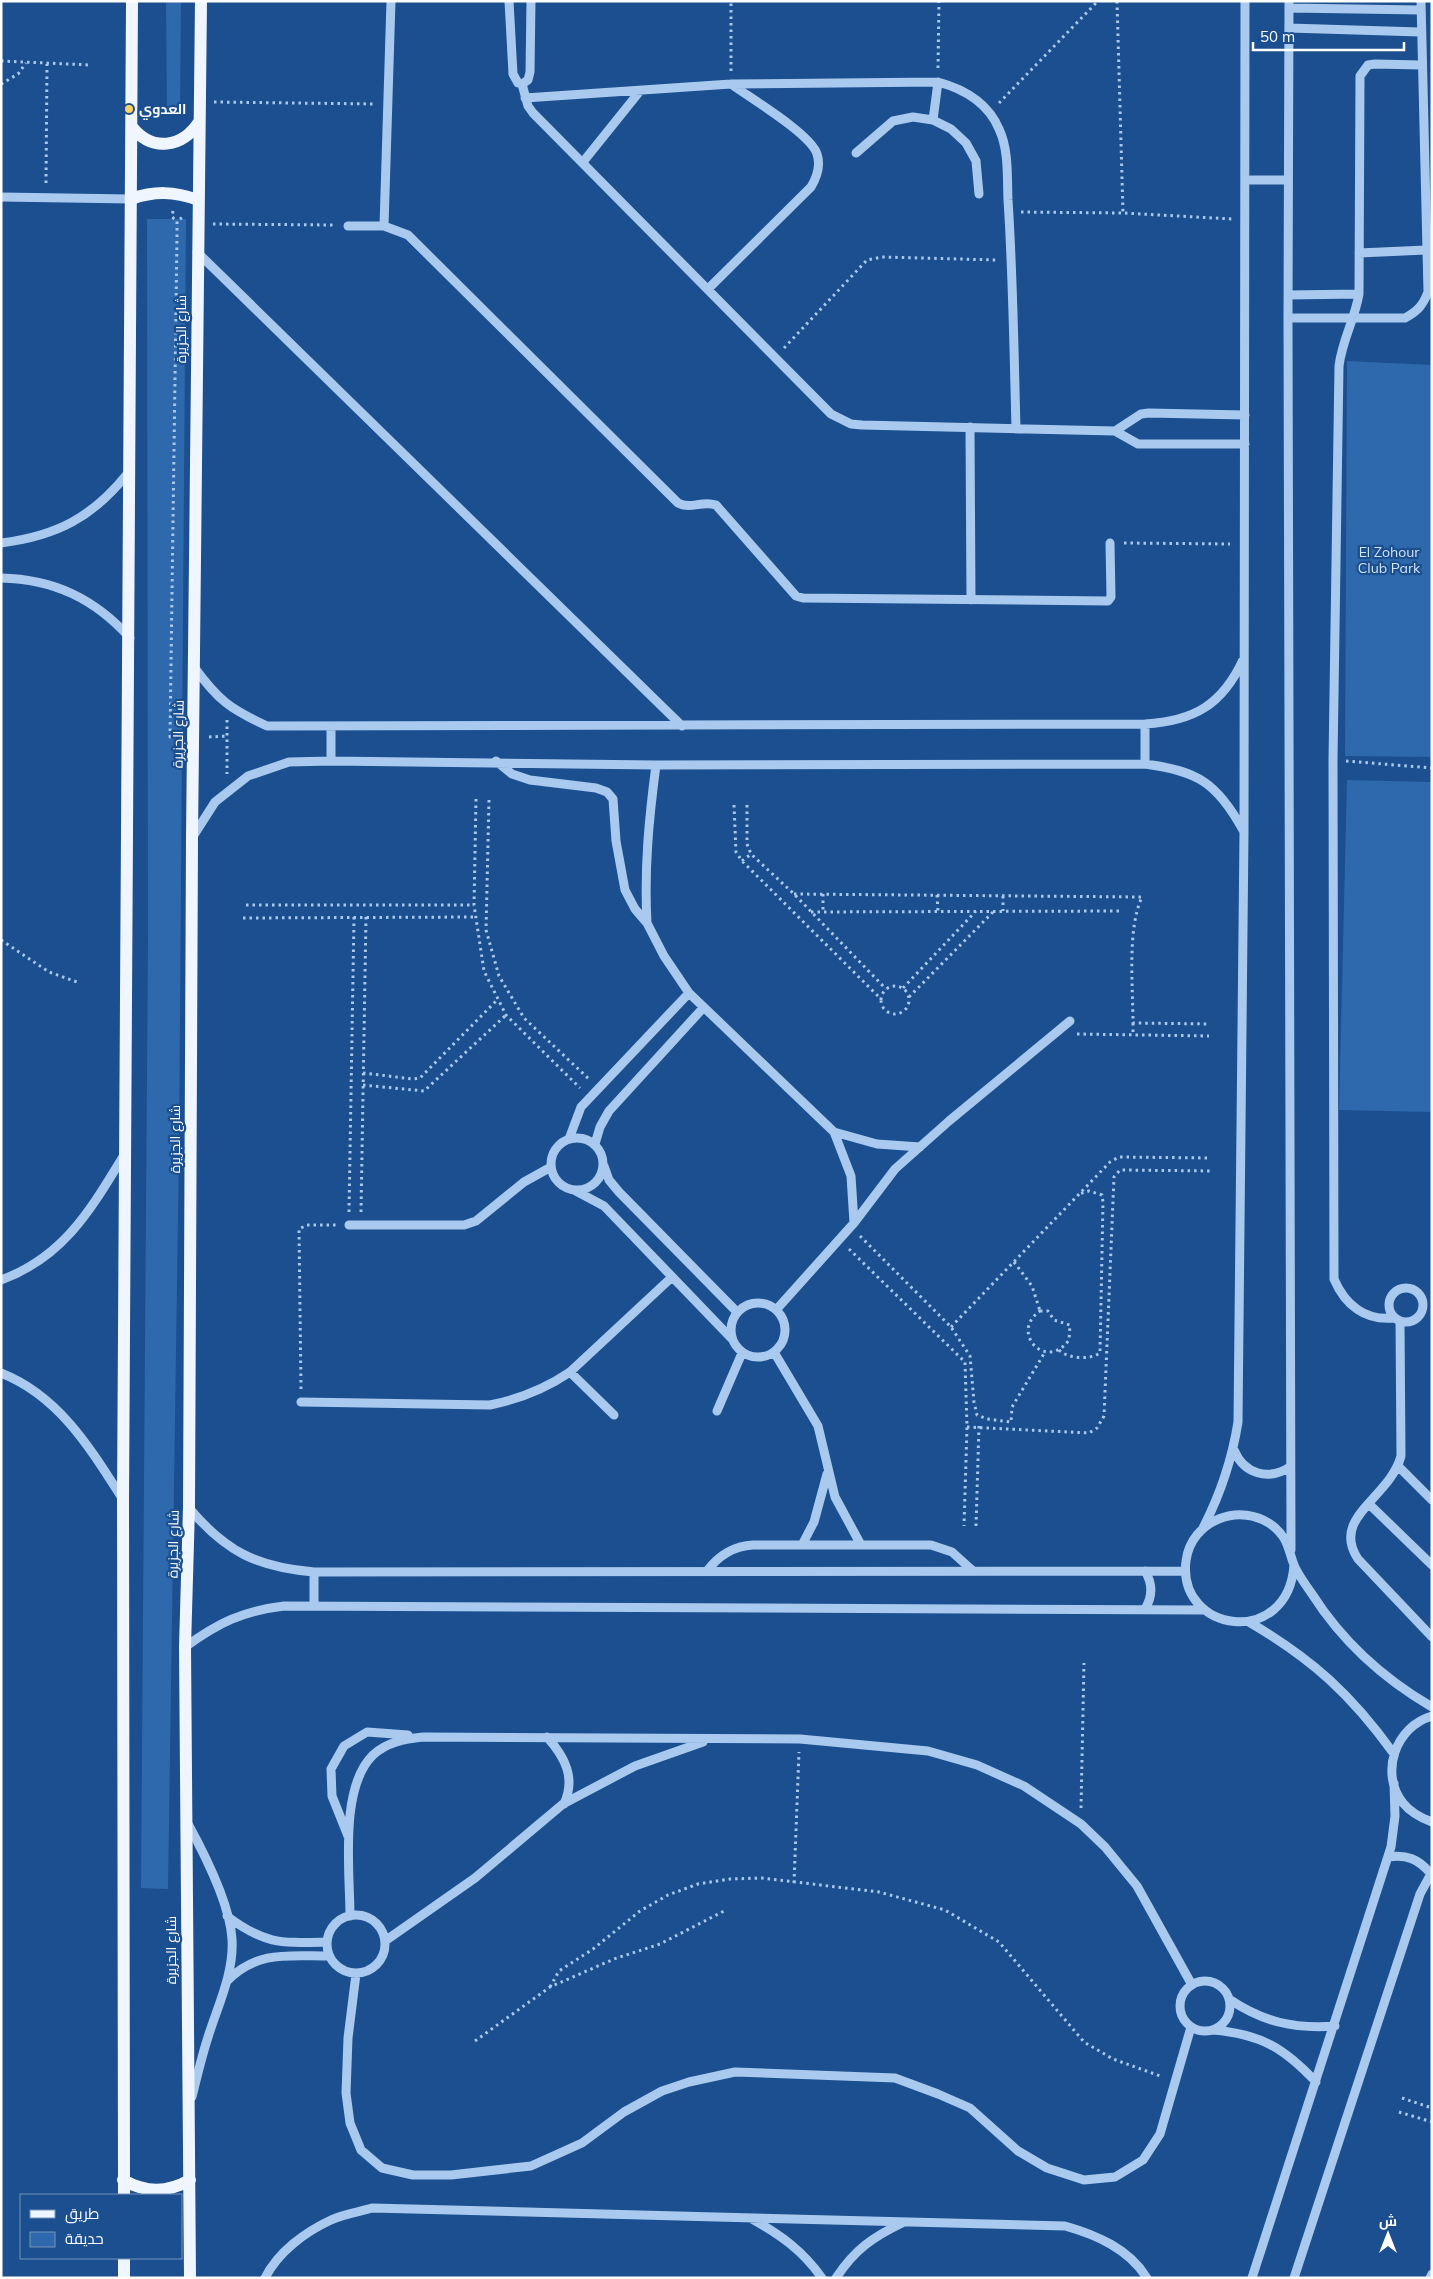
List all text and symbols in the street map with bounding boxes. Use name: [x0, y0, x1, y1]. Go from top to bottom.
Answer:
scale bar: [1253, 20, 1404, 52]
text: 50 m: [1260, 27, 1295, 46]
place label: العدوي: [139, 100, 186, 120]
marker: العدوي: [123, 103, 135, 115]
street label: شارع الجزيرة: [172, 295, 190, 363]
park label: El Zohour Club Park: [1358, 543, 1421, 577]
street label: شارع الجزيرة: [168, 700, 188, 768]
street label: شارع الجزيرة: [166, 1105, 184, 1173]
street label: شارع الجزيرة: [163, 1510, 183, 1578]
street label: شارع الجزيرة: [162, 1916, 180, 1984]
legend: [20, 2194, 182, 2259]
text: طريق: [65, 2204, 99, 2224]
north arrow: [1363, 2209, 1413, 2259]
text: ش: [1379, 2212, 1397, 2230]
text: حديقة: [65, 2229, 104, 2248]

